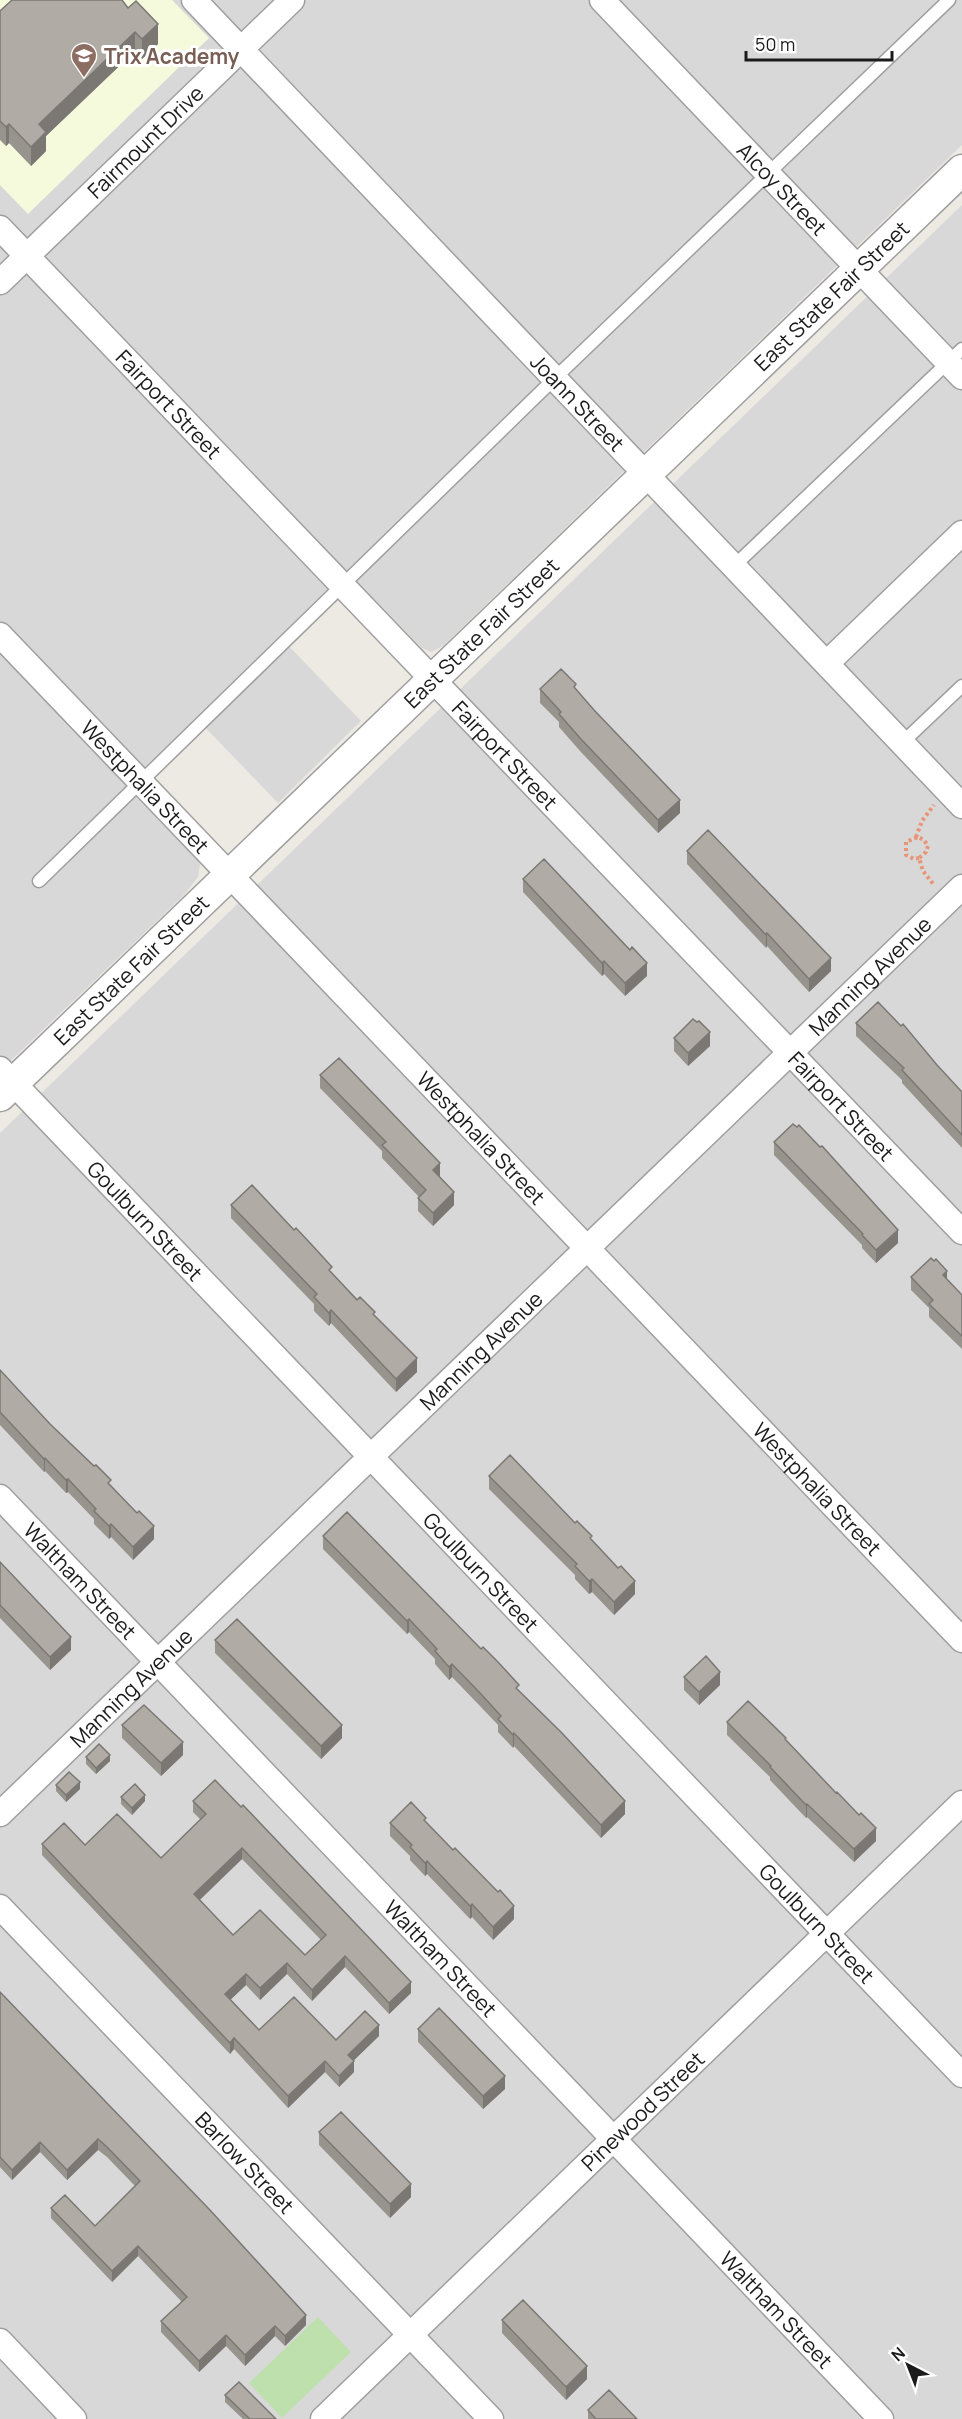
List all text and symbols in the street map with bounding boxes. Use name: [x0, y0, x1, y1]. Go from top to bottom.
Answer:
scale bar: [746, 24, 892, 62]
text: 50 m: [755, 32, 795, 56]
school or university icon: Trix Academy: [69, 41, 99, 79]
place label: Trix Academy: [104, 42, 240, 70]
street label: Fairmount Drive: [81, 79, 209, 204]
street label: Alcoy Street: [731, 136, 833, 241]
street label: East State Fair Street: [748, 215, 915, 377]
street label: Fairport Street: [110, 344, 228, 465]
street label: Joann Street: [524, 348, 631, 457]
street label: East State Fair Street: [398, 552, 565, 714]
street label: Fairport Street: [446, 694, 564, 816]
street label: Westphalia Street: [75, 714, 216, 859]
street label: East State Fair Street: [48, 889, 215, 1051]
street label: Manning Avenue: [802, 910, 937, 1041]
street label: Fairport Street: [782, 1045, 900, 1167]
street label: Westphalia Street: [411, 1065, 552, 1210]
street label: Goulburn Street: [81, 1155, 209, 1287]
street label: Manning Avenue: [414, 1285, 548, 1416]
street label: Westphalia Street: [747, 1416, 888, 1561]
street label: Goulburn Street: [417, 1506, 545, 1638]
street label: Waltham Street: [18, 1516, 143, 1645]
street label: Manning Avenue: [64, 1622, 198, 1753]
street label: Goulburn Street: [753, 1857, 881, 1989]
street label: Waltham Street: [378, 1894, 503, 2023]
street label: Pinewood Street: [575, 2045, 710, 2177]
street label: Barlow Street: [190, 2105, 300, 2220]
street label: Waltham Street: [714, 2245, 839, 2374]
north arrow: [878, 2335, 938, 2395]
text: N: [886, 2342, 910, 2366]

